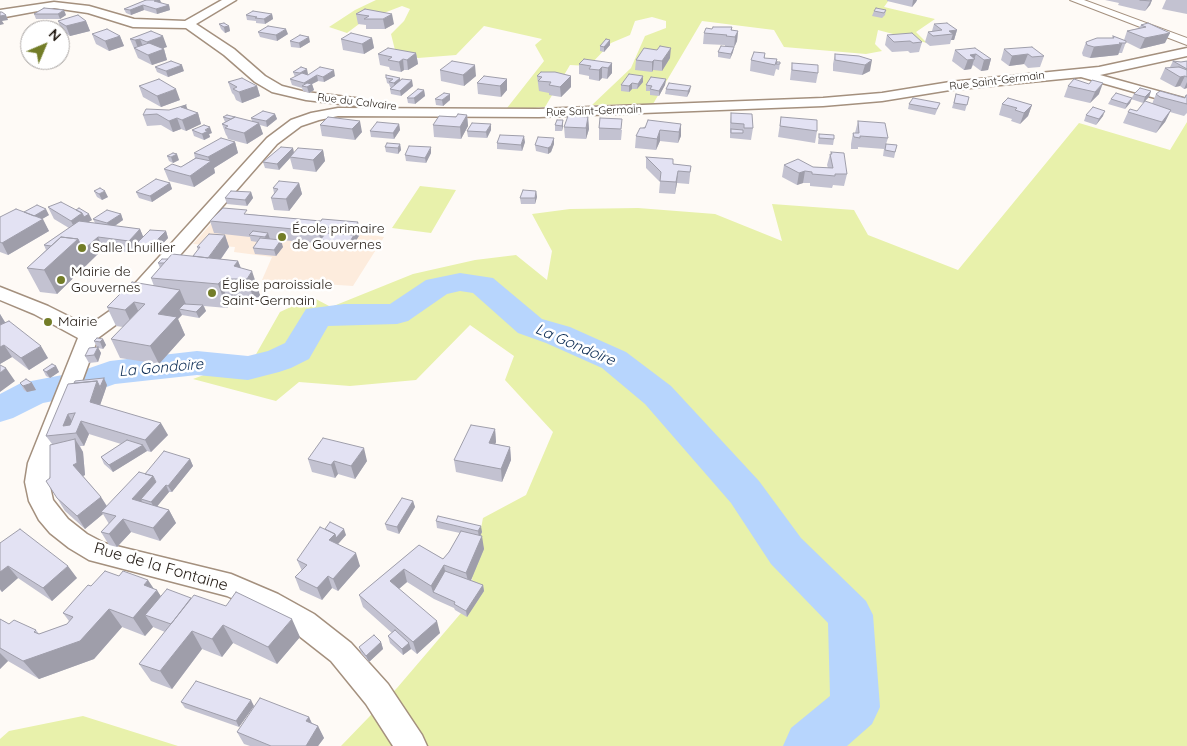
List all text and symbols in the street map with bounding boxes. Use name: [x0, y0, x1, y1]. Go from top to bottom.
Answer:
north arrow: [20, 20, 70, 70]
text: N: [45, 25, 65, 45]
street label: Rue Saint-Germain: [949, 69, 1045, 93]
street label: Rue du Calvaire: [317, 91, 397, 113]
street label: Rue Saint-Germain: [546, 103, 642, 119]
place label: École primaire de Gouvernes: [292, 221, 385, 253]
marker: École primaire de Gouvernes: [276, 231, 288, 243]
place label: Salle Lhuillier: [92, 240, 175, 256]
marker: Salle Lhuillier: [76, 242, 88, 254]
place label: Mairie de Gouvernes: [71, 264, 140, 296]
marker: Mairie de Gouvernes: [55, 274, 67, 286]
place label: Église paroissiale Saint-Germain: [222, 277, 332, 310]
marker: Église paroissiale Saint-Germain: [206, 287, 218, 299]
place label: Mairie: [58, 314, 97, 330]
marker: Mairie: [42, 316, 54, 328]
water label: La Gondoire: [533, 320, 617, 370]
water label: La Gondoire: [118, 355, 204, 381]
street label: Rue de la Fontaine: [92, 539, 230, 595]

